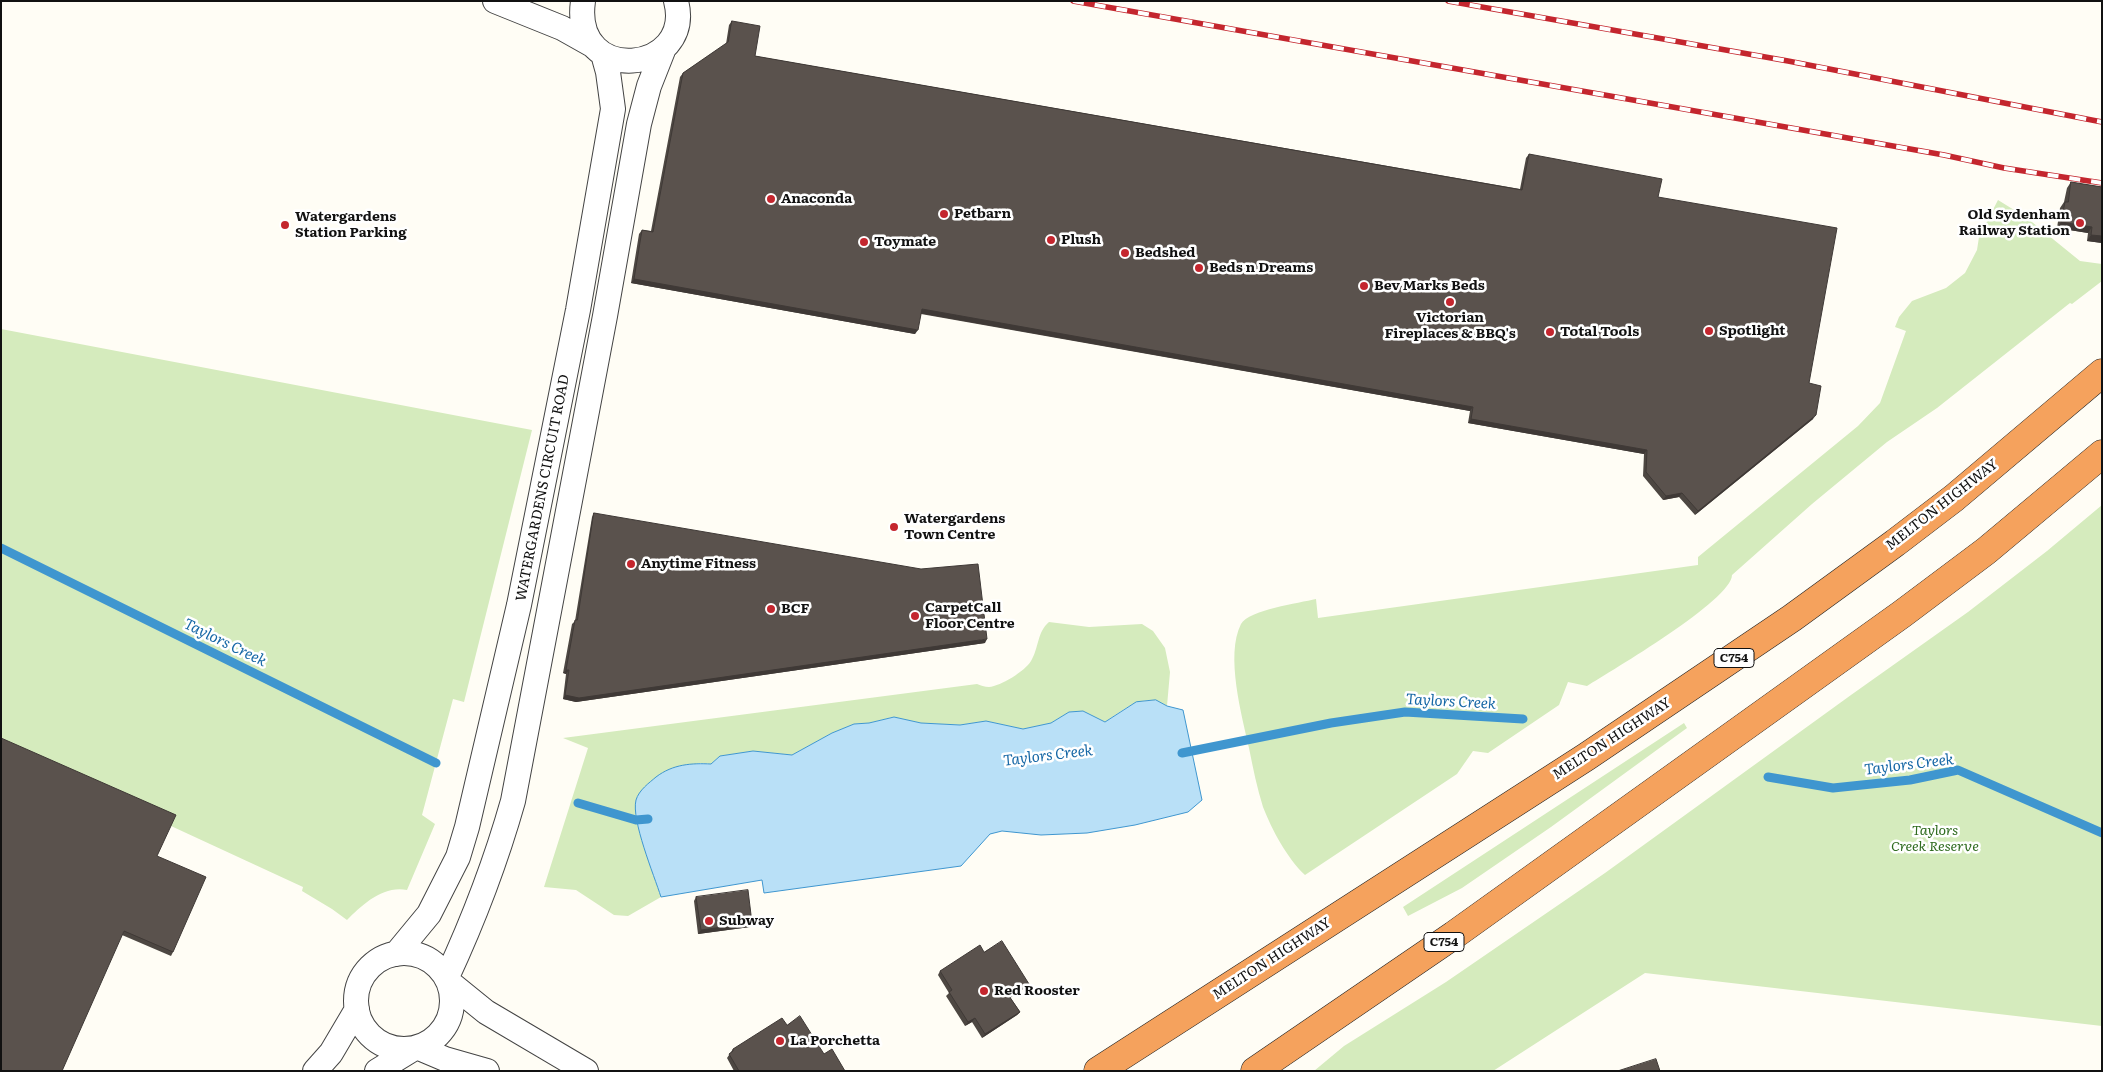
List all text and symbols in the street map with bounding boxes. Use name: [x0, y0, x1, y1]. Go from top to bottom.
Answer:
place label: Anaconda: [781, 191, 852, 207]
marker: Anaconda: [765, 193, 777, 205]
place label: Petbarn: [954, 206, 1011, 222]
place label: Old Sydenham Railway Station: [1959, 207, 2070, 240]
marker: Petbarn: [938, 208, 950, 220]
place label: Watergardens Station Parking: [295, 209, 407, 242]
marker: Old Sydenham Railway Station: [2074, 217, 2086, 229]
marker: Watergardens Station Parking: [279, 219, 291, 231]
place label: Plush: [1061, 232, 1101, 248]
place label: Toymate: [874, 234, 936, 250]
marker: Plush: [1045, 234, 1057, 246]
marker: Toymate: [858, 236, 870, 248]
place label: Bedshed: [1135, 245, 1196, 261]
marker: Bedshed: [1119, 247, 1131, 259]
place label: Beds n Dreams: [1209, 260, 1313, 276]
marker: Beds n Dreams: [1193, 262, 1205, 274]
place label: Bev Marks Beds: [1374, 278, 1485, 294]
marker: Bev Marks Beds: [1358, 280, 1370, 292]
marker: Victorian Fireplaces & BBQ's: [1444, 296, 1456, 308]
place label: Victorian Fireplaces & BBQ's: [1384, 310, 1516, 342]
place label: Spotlight: [1719, 323, 1785, 339]
place label: Total Tools: [1560, 324, 1639, 340]
marker: Spotlight: [1703, 325, 1715, 337]
marker: Total Tools: [1544, 326, 1556, 338]
street label: WATERGARDENS CIRCUIT ROAD: [513, 373, 573, 603]
street label: MELTON HIGHWAY: [1883, 456, 2001, 554]
place label: Watergardens Town Centre: [904, 511, 1005, 544]
marker: Watergardens Town Centre: [888, 521, 900, 533]
place label: Anytime Fitness: [641, 556, 756, 572]
marker: Anytime Fitness: [625, 558, 637, 570]
place label: CarpetCall Floor Centre: [925, 600, 1015, 632]
place label: BCF: [781, 601, 810, 617]
marker: BCF: [765, 603, 777, 615]
marker: CarpetCall Floor Centre: [909, 610, 921, 622]
water label: Taylors Creek: [181, 615, 269, 671]
road number: C754: [1714, 648, 1754, 668]
water label: Taylors Creek: [1406, 691, 1496, 713]
street label: MELTON HIGHWAY: [1550, 694, 1674, 784]
water label: Taylors Creek: [1002, 742, 1094, 770]
water label: Taylors Creek: [1863, 751, 1955, 779]
park label: Taylors Creek Reserve: [1891, 823, 1979, 856]
place label: Subway: [719, 913, 774, 929]
street label: MELTON HIGHWAY: [1210, 914, 1334, 1004]
marker: Subway: [703, 915, 715, 927]
road number: C754: [1424, 932, 1464, 952]
place label: Red Rooster: [994, 983, 1080, 999]
marker: Red Rooster: [978, 985, 990, 997]
place label: La Porchetta: [790, 1033, 880, 1049]
marker: La Porchetta: [774, 1035, 786, 1047]

